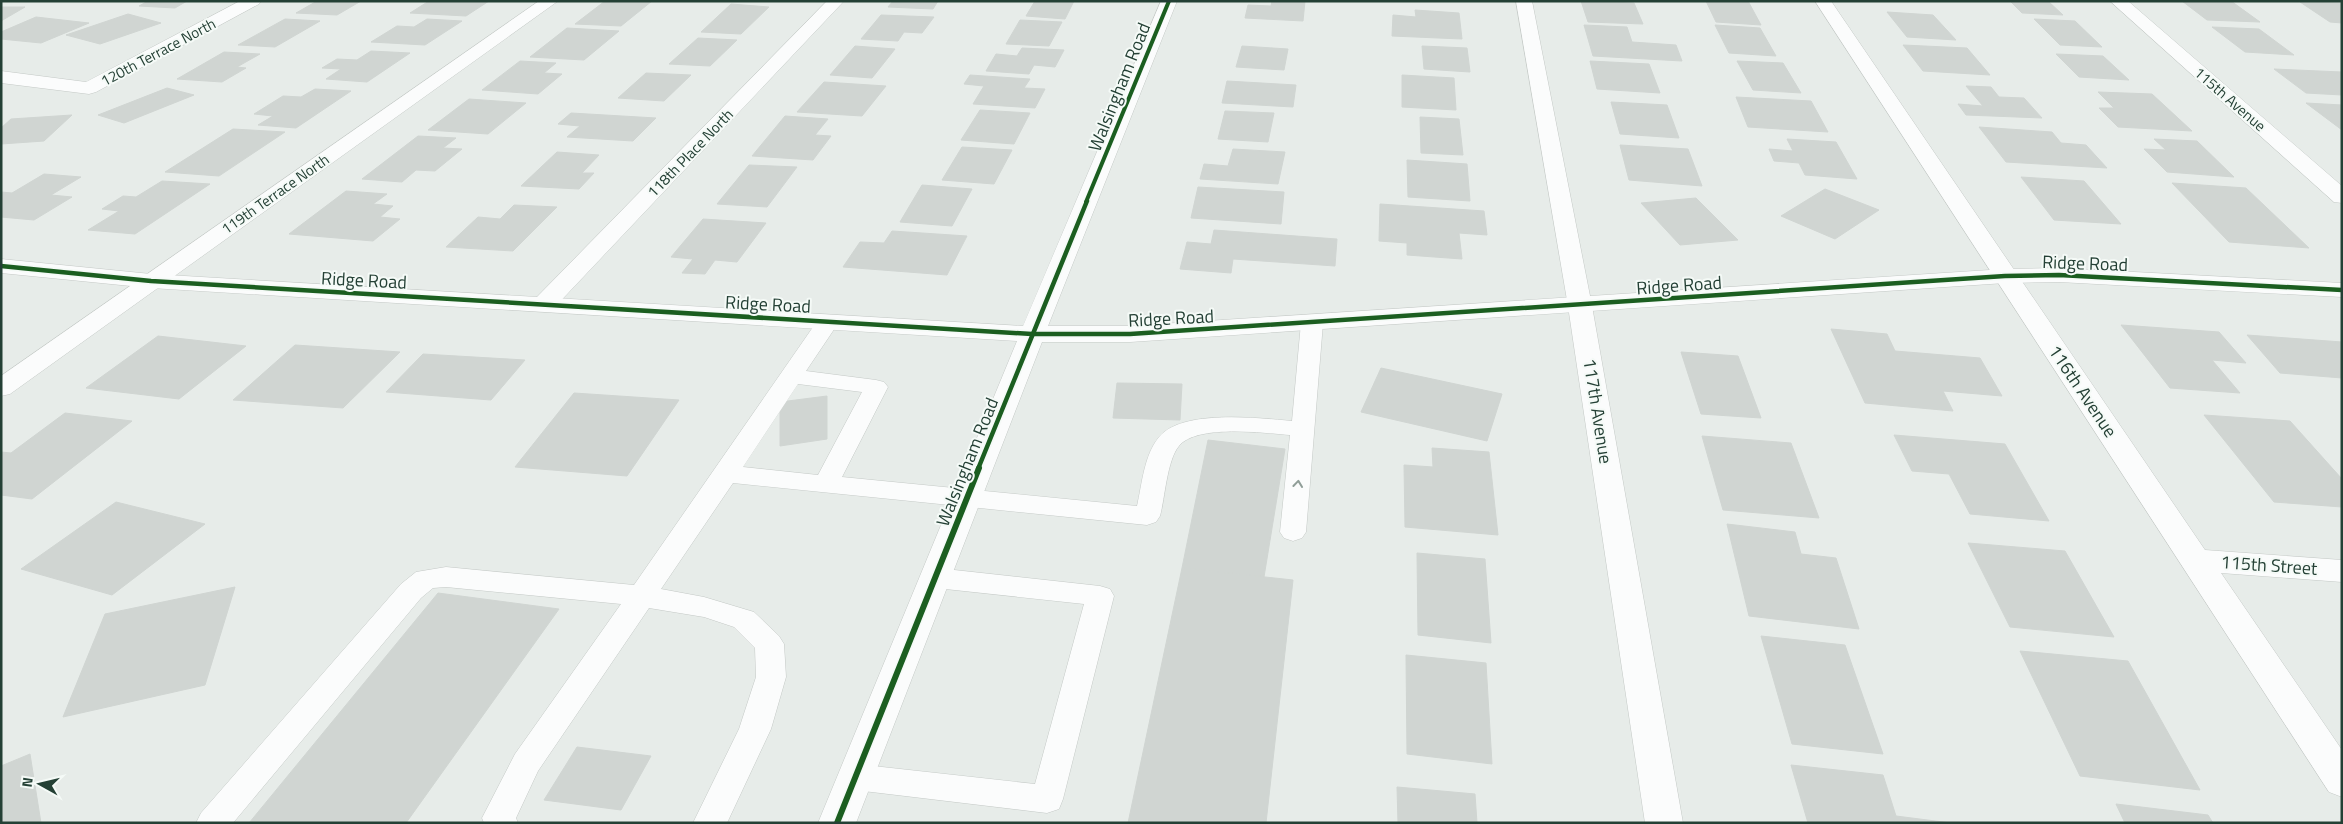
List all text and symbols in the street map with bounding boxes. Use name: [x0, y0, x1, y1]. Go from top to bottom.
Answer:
street label: 120th Terrace North: [96, 12, 220, 92]
street label: Walsingham Road: [1081, 19, 1157, 155]
street label: 115th Avenue: [2189, 61, 2271, 137]
street label: 118th Place North: [642, 103, 738, 203]
street label: 119th Terrace North: [216, 148, 334, 240]
street label: Ridge Road: [2042, 248, 2128, 278]
street label: Ridge Road: [320, 264, 408, 296]
street label: Ridge Road: [1635, 269, 1723, 301]
street label: Ridge Road: [724, 288, 812, 320]
street label: Ridge Road: [1127, 302, 1215, 334]
street label: 116th Avenue: [2042, 339, 2124, 443]
street label: 117th Avenue: [1576, 356, 1620, 466]
street label: Walsingham Road: [929, 394, 1005, 530]
one-way arrow: [1292, 479, 1303, 487]
street label: 115th Street: [2220, 548, 2319, 582]
north arrow: [15, 759, 65, 809]
text: N: [16, 776, 38, 788]

